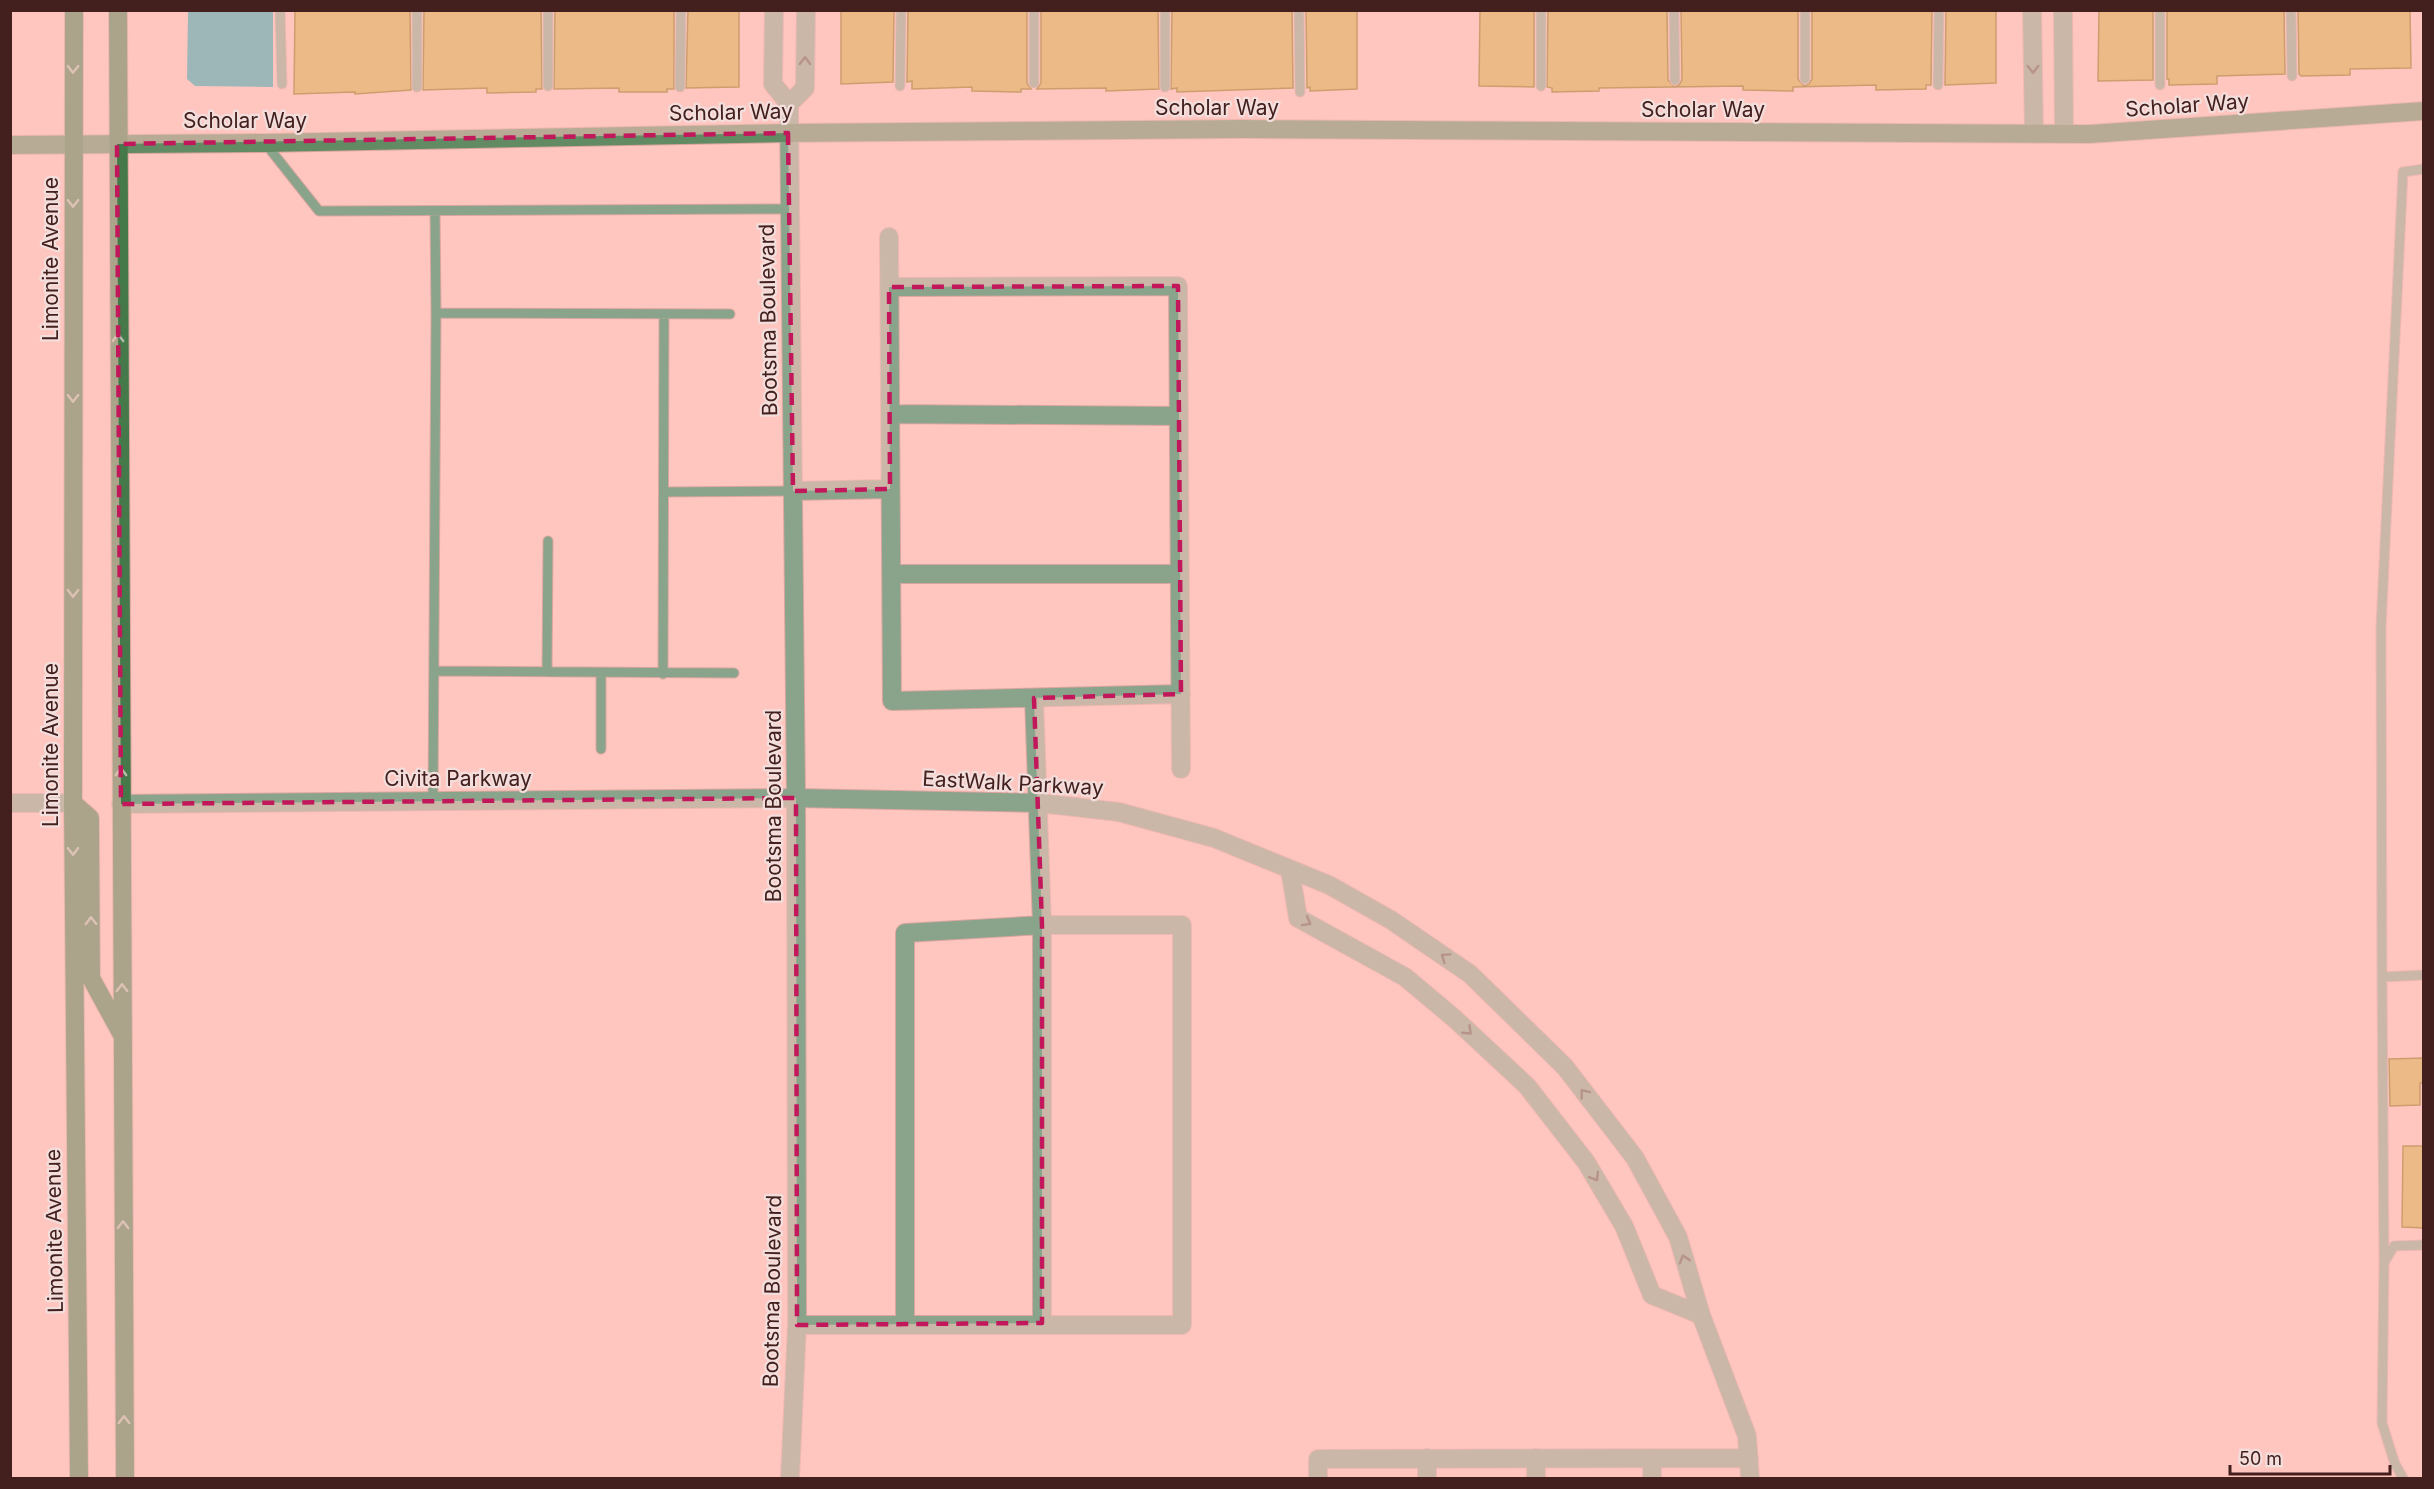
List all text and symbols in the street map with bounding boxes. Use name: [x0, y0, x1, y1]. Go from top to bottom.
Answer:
one-way arrow: [799, 56, 812, 65]
one-way arrow: [67, 64, 80, 73]
one-way arrow: [2027, 64, 2039, 73]
street label: Scholar Way: [2124, 88, 2250, 122]
street label: Scholar Way: [1155, 95, 1279, 120]
street label: Scholar Way: [1641, 97, 1765, 122]
street label: Scholar Way: [669, 98, 793, 126]
street label: Scholar Way: [183, 108, 307, 133]
street label: Limonite Avenue: [38, 177, 63, 341]
one-way arrow: [67, 199, 79, 208]
street label: Bootsma Boulevard: [754, 224, 782, 416]
one-way arrow: [112, 334, 125, 343]
one-way arrow: [67, 394, 79, 403]
one-way arrow: [67, 589, 79, 598]
street label: Limonite Avenue: [38, 663, 63, 827]
street label: Bootsma Boulevard: [761, 710, 786, 902]
street label: Civita Parkway: [384, 766, 532, 791]
street label: EastWalk Parkway: [922, 766, 1104, 800]
one-way arrow: [115, 768, 127, 777]
one-way arrow: [67, 847, 79, 856]
one-way arrow: [1301, 915, 1311, 926]
one-way arrow: [85, 917, 97, 926]
one-way arrow: [1441, 953, 1452, 964]
one-way arrow: [116, 984, 128, 993]
one-way arrow: [1461, 1024, 1471, 1035]
one-way arrow: [1581, 1088, 1592, 1099]
street label: Limonite Avenue: [40, 1149, 68, 1313]
one-way arrow: [1588, 1171, 1599, 1181]
street label: Bootsma Boulevard: [758, 1195, 786, 1387]
one-way arrow: [117, 1221, 129, 1230]
one-way arrow: [1679, 1254, 1691, 1265]
one-way arrow: [118, 1416, 130, 1425]
scale bar: [2230, 1438, 2390, 1476]
text: 50 m: [2239, 1448, 2282, 1469]

